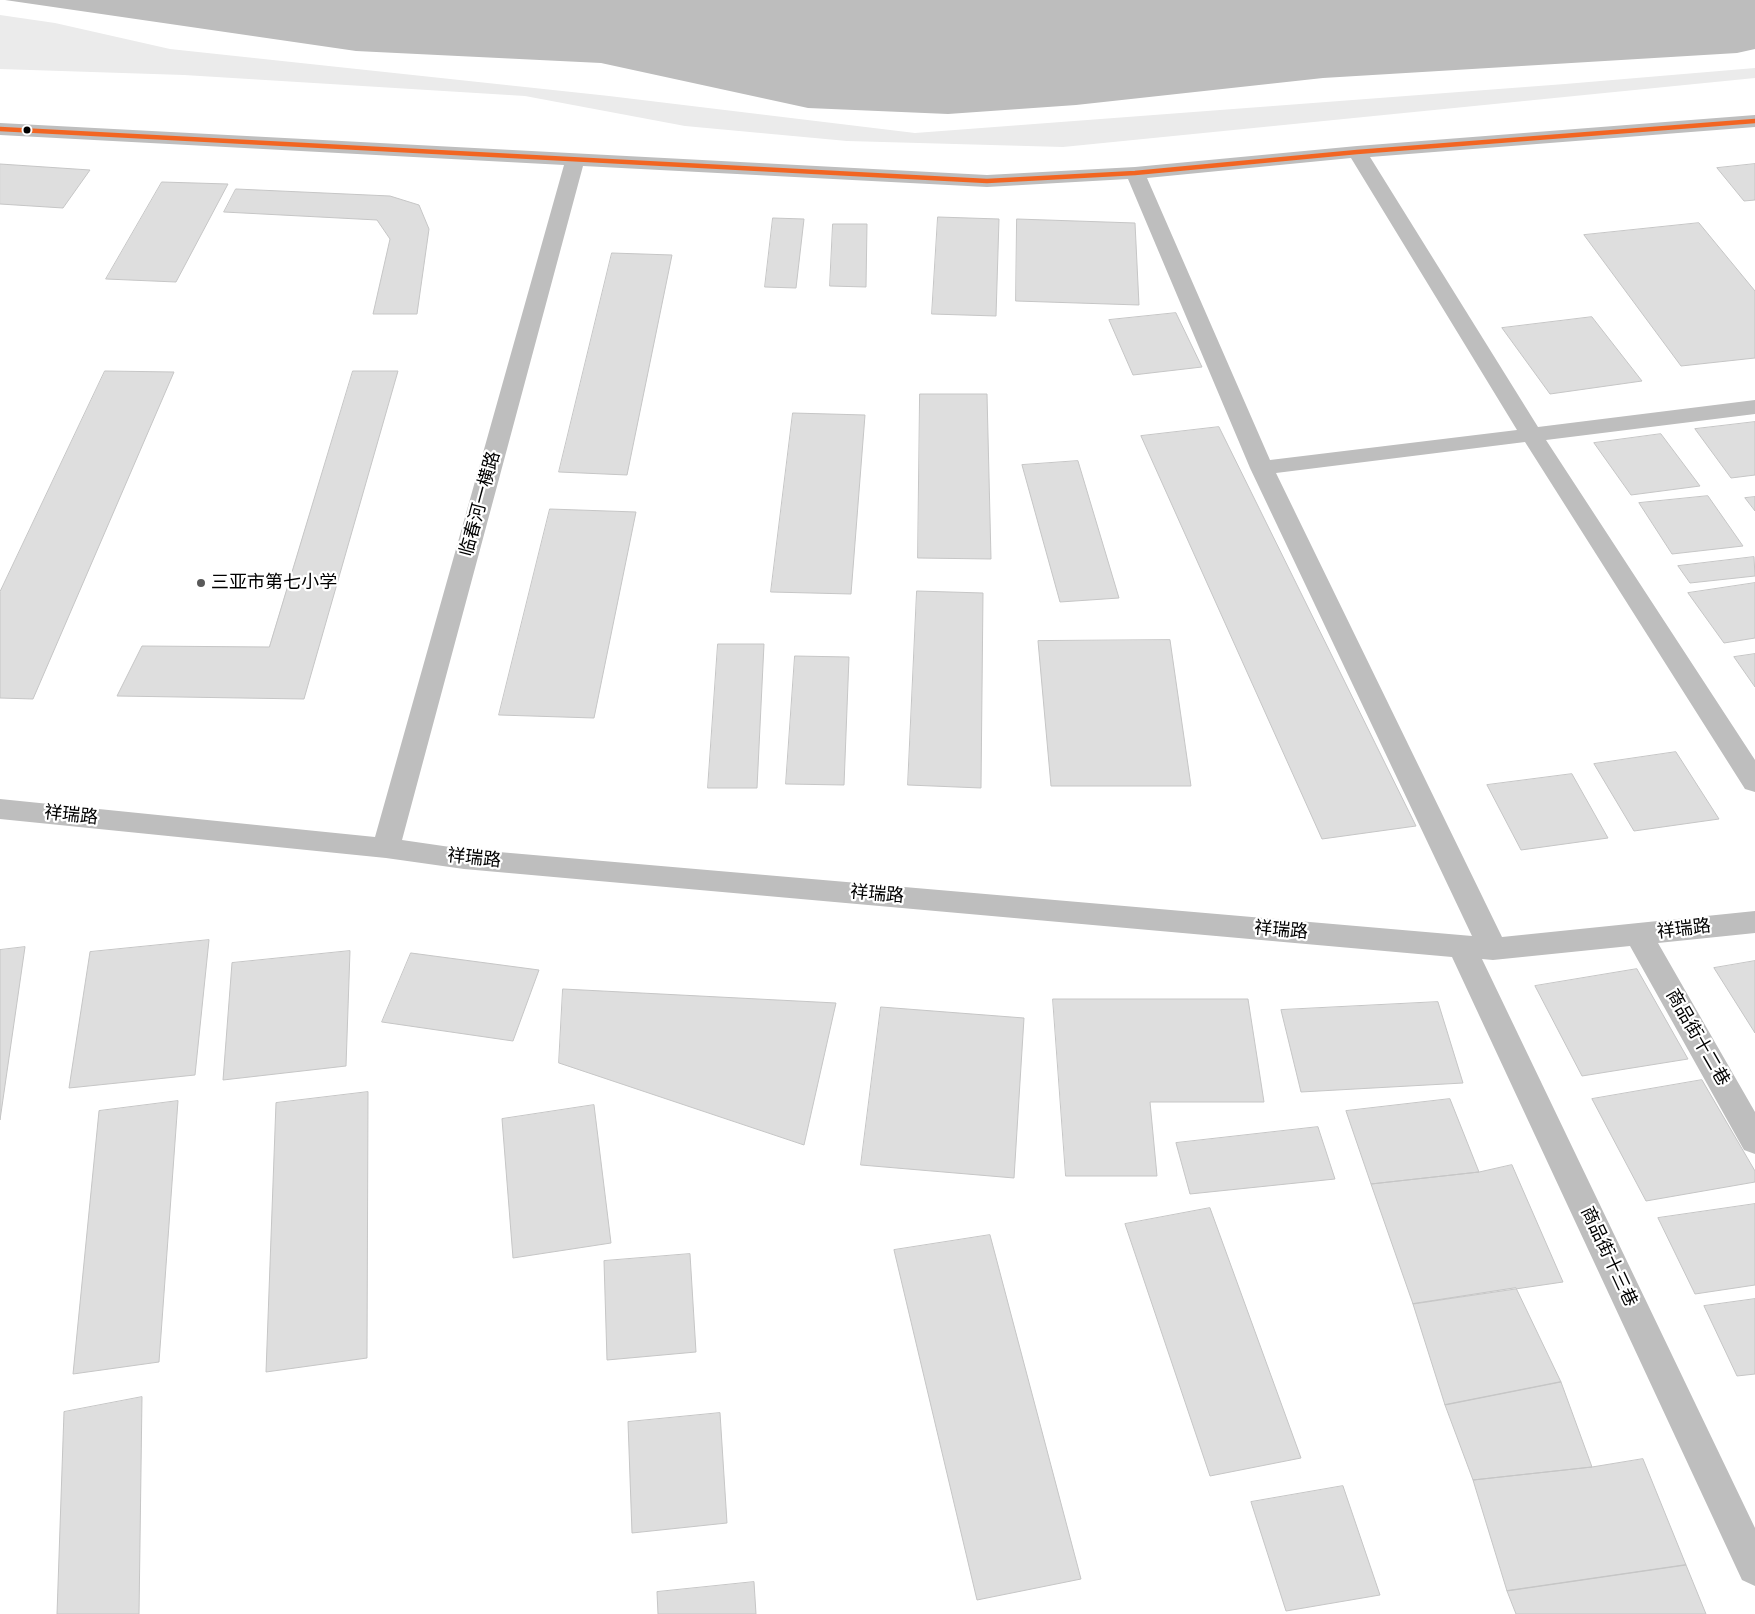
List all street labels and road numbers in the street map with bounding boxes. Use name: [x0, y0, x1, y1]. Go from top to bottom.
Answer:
street label: 临春河一横路: [457, 449, 505, 559]
street label: 祥瑞路: [43, 802, 99, 830]
street label: 祥瑞路: [446, 845, 502, 873]
street label: 祥瑞路: [849, 882, 905, 908]
street label: 祥瑞路: [1656, 916, 1712, 944]
street label: 祥瑞路: [1253, 918, 1309, 944]
street label: 商品街十二巷: [1661, 986, 1733, 1090]
street label: 商品街十三巷: [1575, 1203, 1641, 1311]

